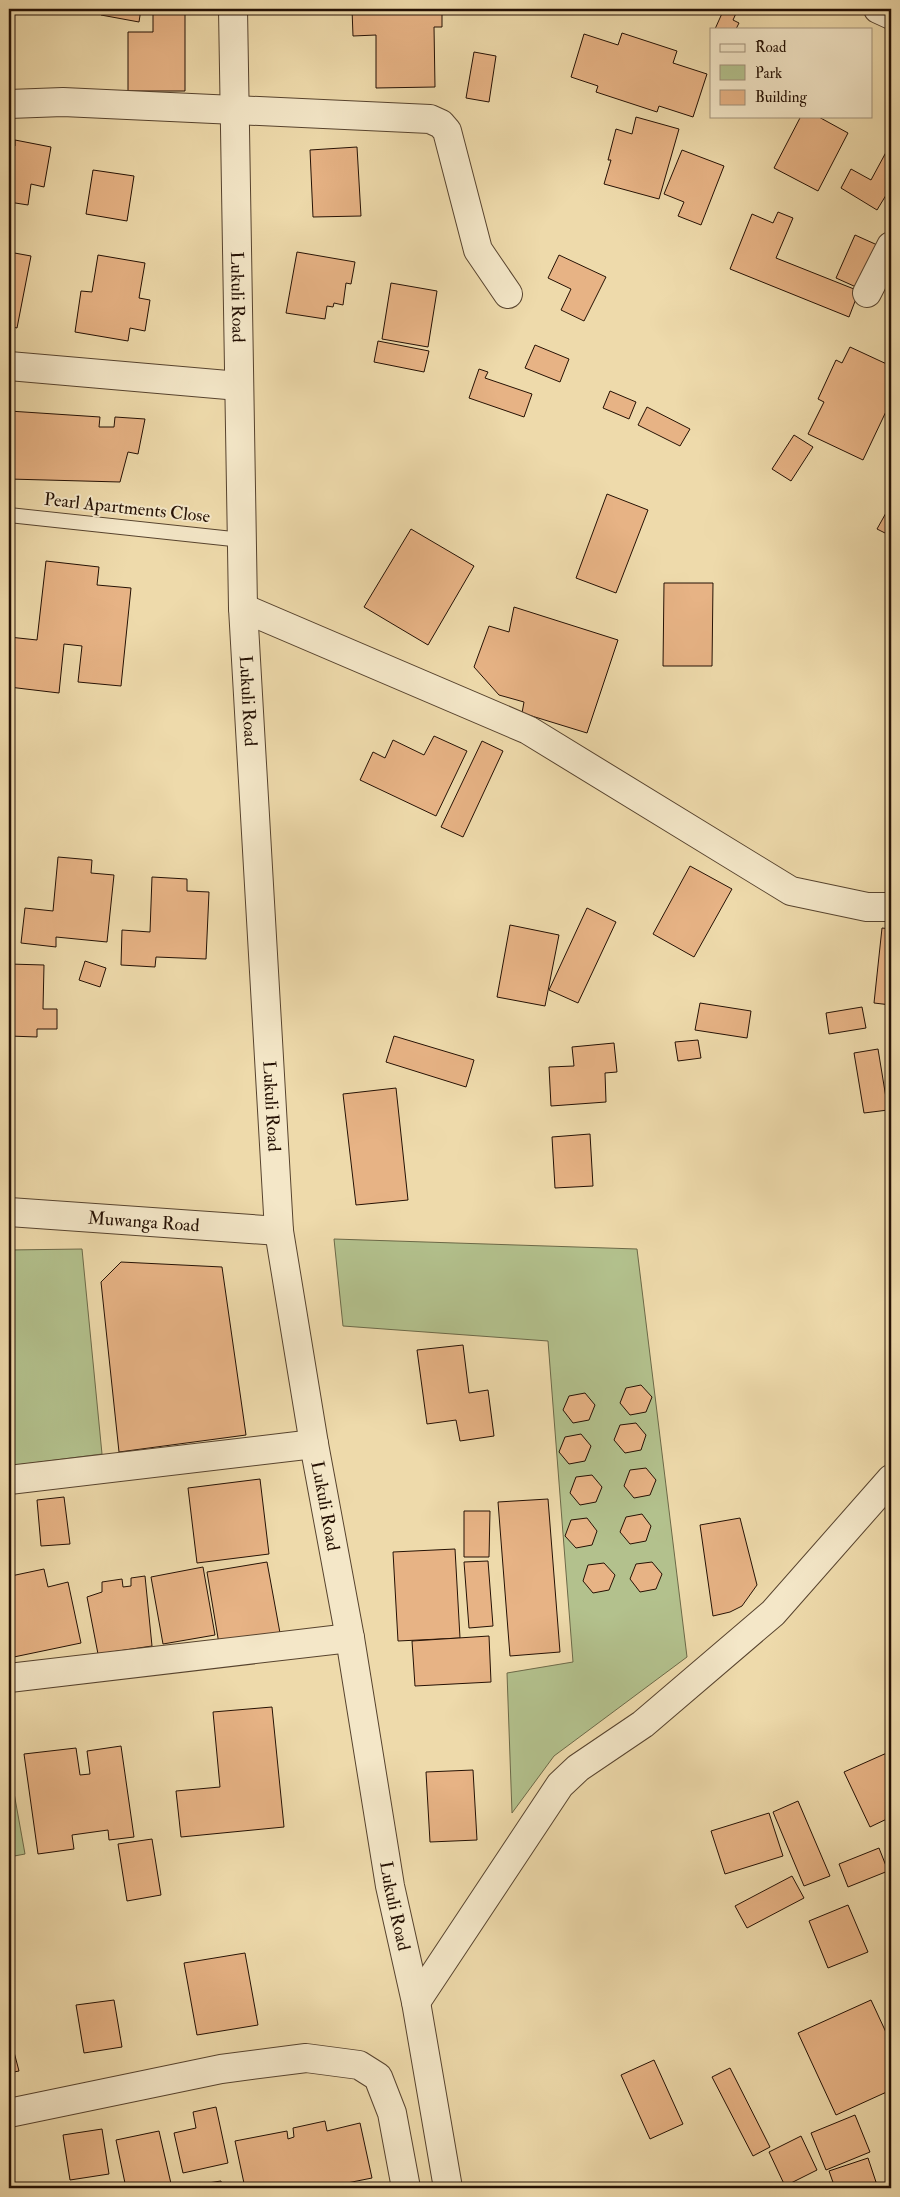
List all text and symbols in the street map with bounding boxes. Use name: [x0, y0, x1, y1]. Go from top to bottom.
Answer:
legend: [710, 28, 872, 118]
text: Road: [755, 38, 787, 57]
text: Park: [755, 64, 782, 83]
text: Building: [755, 88, 807, 107]
street label: Lukuli Road: [226, 251, 250, 343]
street label: Pearl Apartments Close: [43, 488, 212, 528]
street label: Lukuli Road: [234, 655, 262, 747]
street label: Lukuli Road: [258, 1060, 286, 1152]
street label: Muwanga Road: [87, 1206, 200, 1237]
street label: Lukuli Road: [306, 1459, 345, 1553]
street label: Lukuli Road: [375, 1859, 416, 1953]

